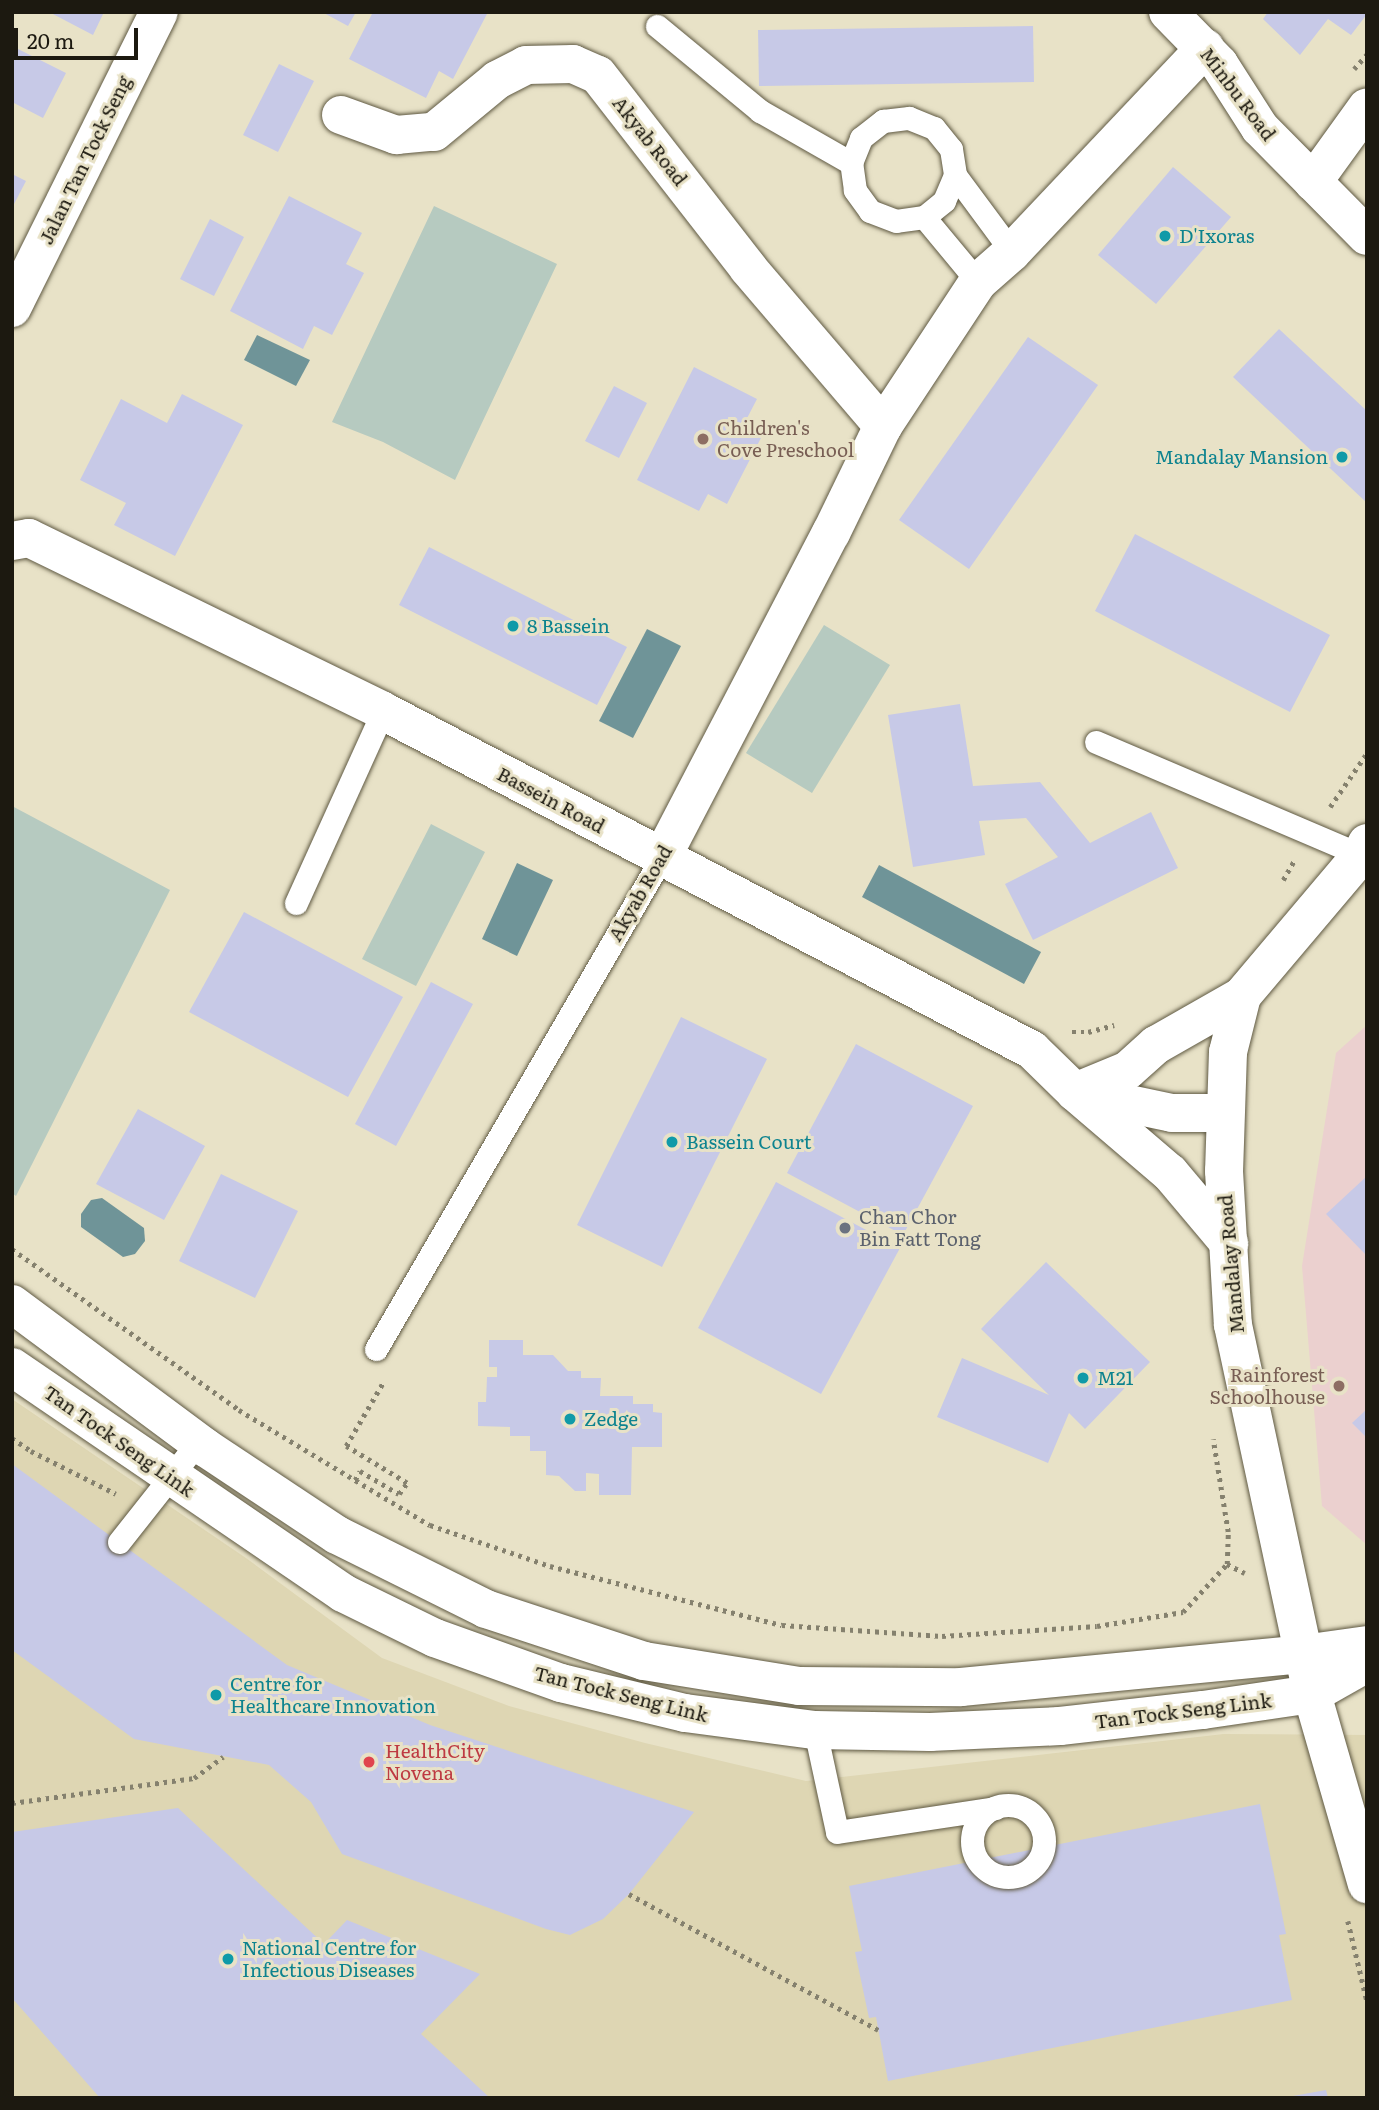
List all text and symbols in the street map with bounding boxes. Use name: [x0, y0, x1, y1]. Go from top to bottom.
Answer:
scale bar: [18, 14, 142, 58]
text: 20 m: [27, 24, 74, 55]
street label: Minbu Road: [1196, 43, 1280, 145]
street label: Jalan Tan Tock Seng: [34, 72, 136, 248]
street label: Akyab Road: [608, 92, 692, 190]
place label: D'Ixoras: [1179, 225, 1254, 247]
marker: D'Ixoras: [1157, 228, 1173, 244]
place label: Children's Cove Preschool: [717, 417, 854, 461]
marker: Children's Cove Preschool: [695, 431, 711, 447]
place label: Mandalay Mansion: [1155, 446, 1328, 468]
marker: Mandalay Mansion: [1334, 449, 1350, 465]
place label: 8 Bassein: [527, 615, 610, 637]
marker: 8 Bassein: [505, 618, 521, 634]
street label: Bassein Road: [493, 762, 609, 838]
street label: Akyab Road: [603, 841, 677, 945]
place label: Bassein Court: [686, 1131, 811, 1153]
marker: Bassein Court: [664, 1134, 680, 1150]
street label: Mandalay Road: [1214, 1194, 1248, 1334]
place label: Chan Chor Bin Fatt Tong: [859, 1206, 981, 1250]
marker: Chan Chor Bin Fatt Tong: [837, 1220, 853, 1236]
place label: Rainforest Schoolhouse: [1209, 1364, 1325, 1408]
place label: M21: [1097, 1367, 1133, 1389]
marker: M21: [1075, 1370, 1091, 1386]
marker: Rainforest Schoolhouse: [1331, 1378, 1347, 1394]
street label: Tan Tock Seng Link: [39, 1381, 199, 1501]
place label: Zedge: [584, 1408, 638, 1430]
marker: Zedge: [562, 1411, 578, 1427]
street label: Tan Tock Seng Link: [532, 1661, 710, 1727]
place label: Centre for Healthcare Innovation: [230, 1673, 436, 1717]
marker: Centre for Healthcare Innovation: [208, 1687, 224, 1703]
street label: Tan Tock Seng Link: [1093, 1689, 1273, 1733]
place label: HealthCity Novena: [385, 1740, 485, 1784]
marker: HealthCity Novena: [359, 1752, 379, 1772]
place label: National Centre for Infectious Diseases: [242, 1937, 416, 1981]
marker: National Centre for Infectious Diseases: [220, 1951, 236, 1967]

